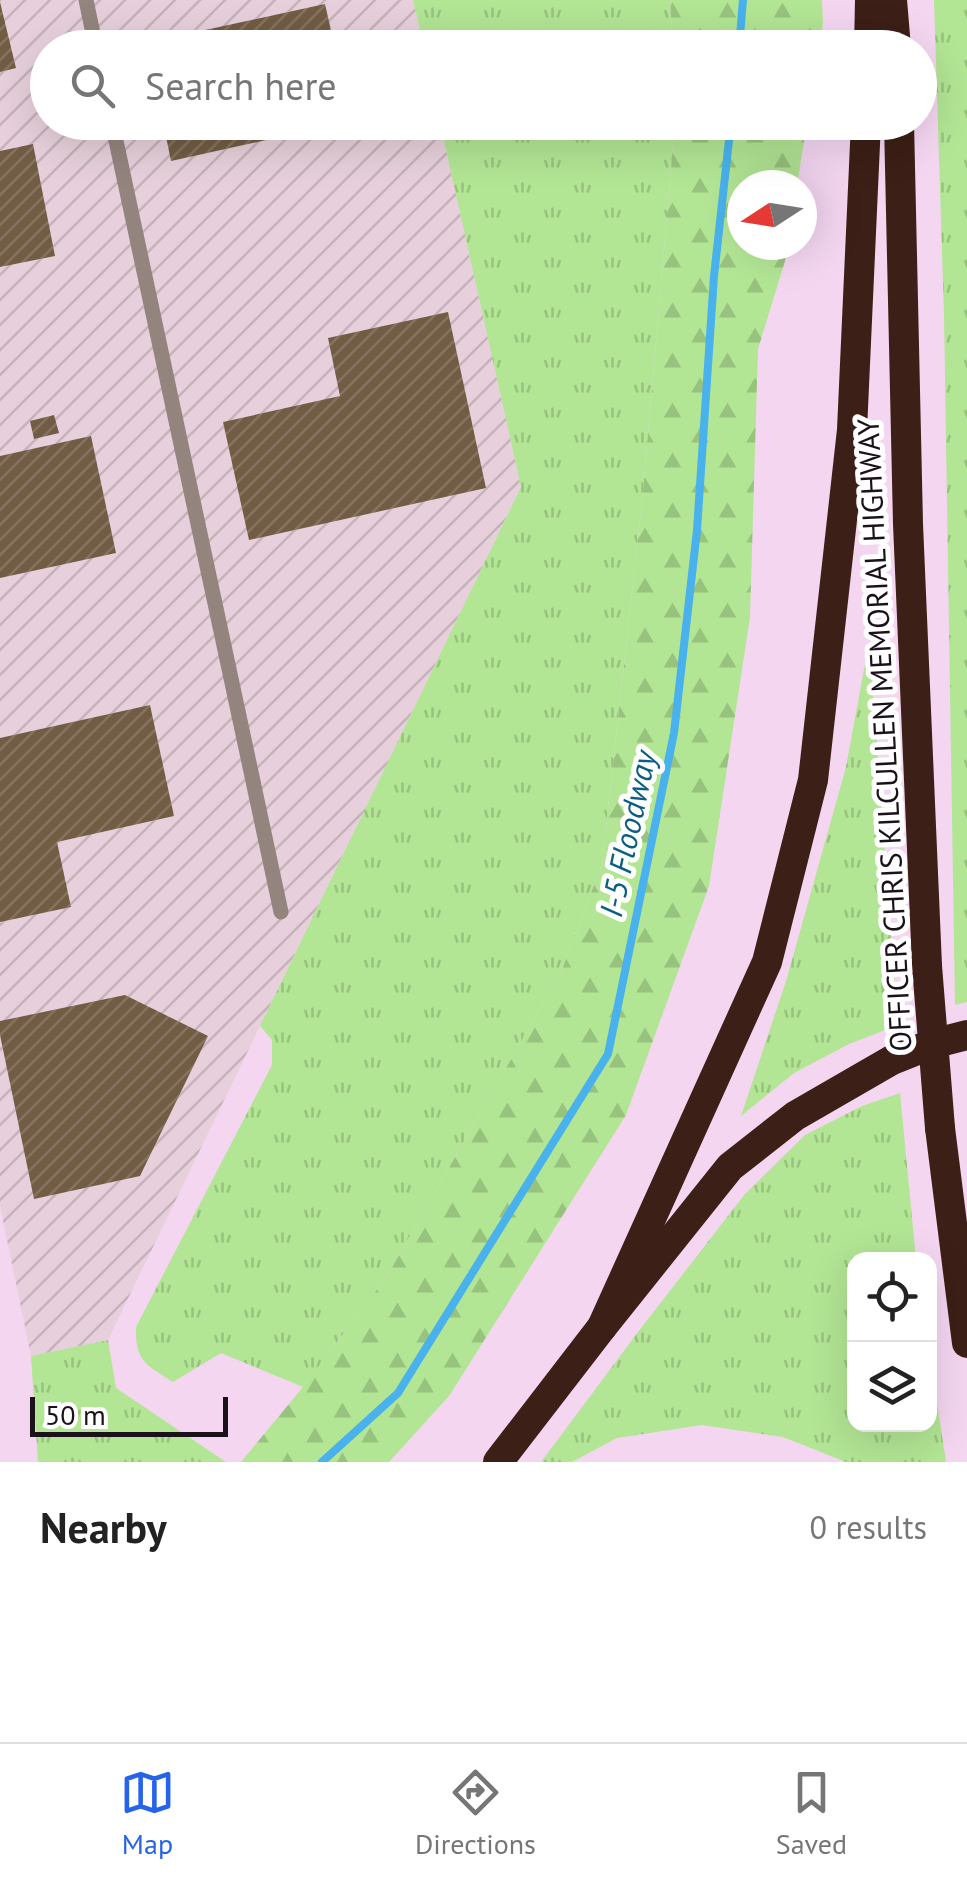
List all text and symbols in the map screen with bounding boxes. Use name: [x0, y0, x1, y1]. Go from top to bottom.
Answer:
search box: [30, 30, 937, 140]
icon: search: [65, 58, 120, 113]
text: Search here: [145, 61, 337, 110]
north arrow: [727, 170, 817, 260]
street label: OFFICER CHRIS KILCULLEN MEMORIAL HIGHWAY: [847, 417, 920, 1053]
water label: I-5 Floodway: [589, 745, 666, 921]
map controls: [847, 1252, 937, 1432]
button: locate: [847, 1252, 937, 1342]
button: layers: [847, 1342, 937, 1432]
scale bar: [30, 1392, 228, 1436]
text: 50 m: [45, 1396, 106, 1433]
text: Nearby: [40, 1500, 167, 1555]
text: 0 results: [809, 1506, 927, 1548]
tab: Map: [120, 1765, 175, 1862]
tab: Directions: [415, 1765, 536, 1862]
tab: Saved: [776, 1765, 847, 1862]

